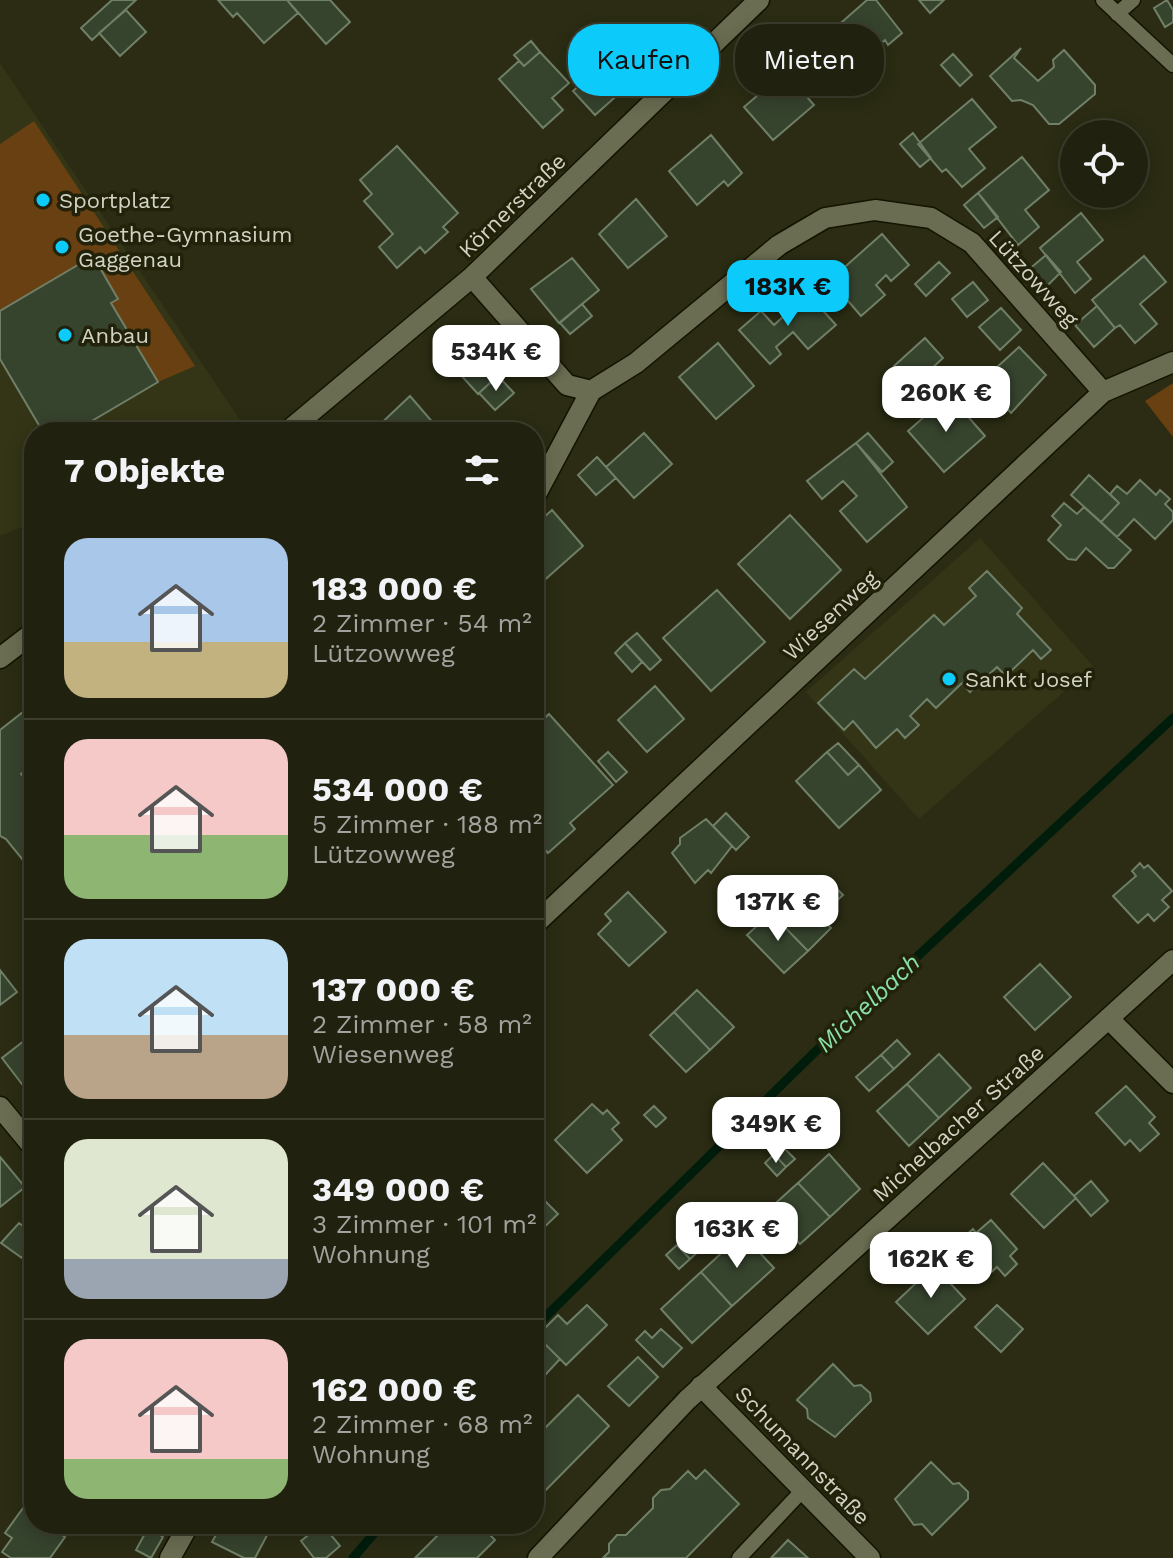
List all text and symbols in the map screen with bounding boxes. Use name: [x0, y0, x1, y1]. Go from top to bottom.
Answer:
chip: Kaufen: [568, 24, 719, 96]
chip: Mieten: [735, 24, 884, 96]
map controls: [1060, 120, 1148, 208]
button: locate: [1060, 120, 1148, 208]
street label: Körnerstraße: [454, 148, 571, 263]
place label: Sportplatz: [59, 188, 171, 213]
marker: Sportplatz: [34, 191, 52, 209]
place label: Goethe-Gymnasium Gaggenau: [78, 222, 292, 272]
street label: Lützowweg: [984, 225, 1084, 332]
marker: Goethe-Gymnasium Gaggenau: [53, 238, 71, 256]
pin: 183K €: [723, 260, 853, 328]
text: 183K €: [745, 271, 831, 301]
place label: Anbau: [81, 323, 149, 348]
pin: 534K €: [431, 325, 561, 393]
marker: Anbau: [56, 326, 74, 344]
text: 534K €: [451, 336, 541, 366]
pin: 260K €: [881, 366, 1011, 434]
text: 260K €: [900, 377, 992, 407]
icon: filters: [460, 448, 504, 492]
text: 7 Objekte: [64, 450, 225, 490]
street label: Wiesenweg: [778, 565, 883, 665]
text: 183 000 €: [312, 568, 477, 608]
icon: home: [128, 570, 224, 666]
text: 2 Zimmer · 54 m²: [312, 608, 532, 638]
text: Lützowweg: [312, 638, 455, 668]
place label: Sankt Josef: [965, 667, 1092, 692]
marker: Sankt Josef: [940, 670, 958, 688]
text: 534 000 €: [312, 769, 483, 809]
icon: home: [128, 771, 224, 867]
text: 5 Zimmer · 188 m²: [312, 809, 542, 839]
text: Lützowweg: [312, 839, 455, 869]
pin: 137K €: [713, 875, 843, 943]
text: 137K €: [735, 886, 821, 916]
water label: Michelbach: [810, 948, 926, 1058]
text: 137 000 €: [312, 969, 475, 1009]
icon: home: [128, 971, 224, 1067]
text: 2 Zimmer · 58 m²: [312, 1009, 532, 1039]
text: Wiesenweg: [312, 1039, 454, 1069]
street label: Michelbacher Straße: [868, 1040, 1049, 1207]
pin: 349K €: [711, 1097, 841, 1165]
text: 349K €: [730, 1108, 822, 1138]
text: 349 000 €: [312, 1169, 484, 1209]
icon: home: [128, 1171, 224, 1267]
pin: 163K €: [672, 1202, 802, 1270]
text: 3 Zimmer · 101 m²: [312, 1209, 537, 1239]
text: 163K €: [694, 1213, 780, 1243]
pin: 162K €: [866, 1232, 996, 1300]
text: Wohnung: [312, 1239, 430, 1269]
text: 162K €: [888, 1243, 974, 1273]
text: 162 000 €: [312, 1369, 477, 1409]
icon: home: [128, 1371, 224, 1467]
street label: Schumannstraße: [730, 1381, 875, 1530]
text: 2 Zimmer · 68 m²: [312, 1409, 532, 1439]
text: Wohnung: [312, 1439, 430, 1469]

